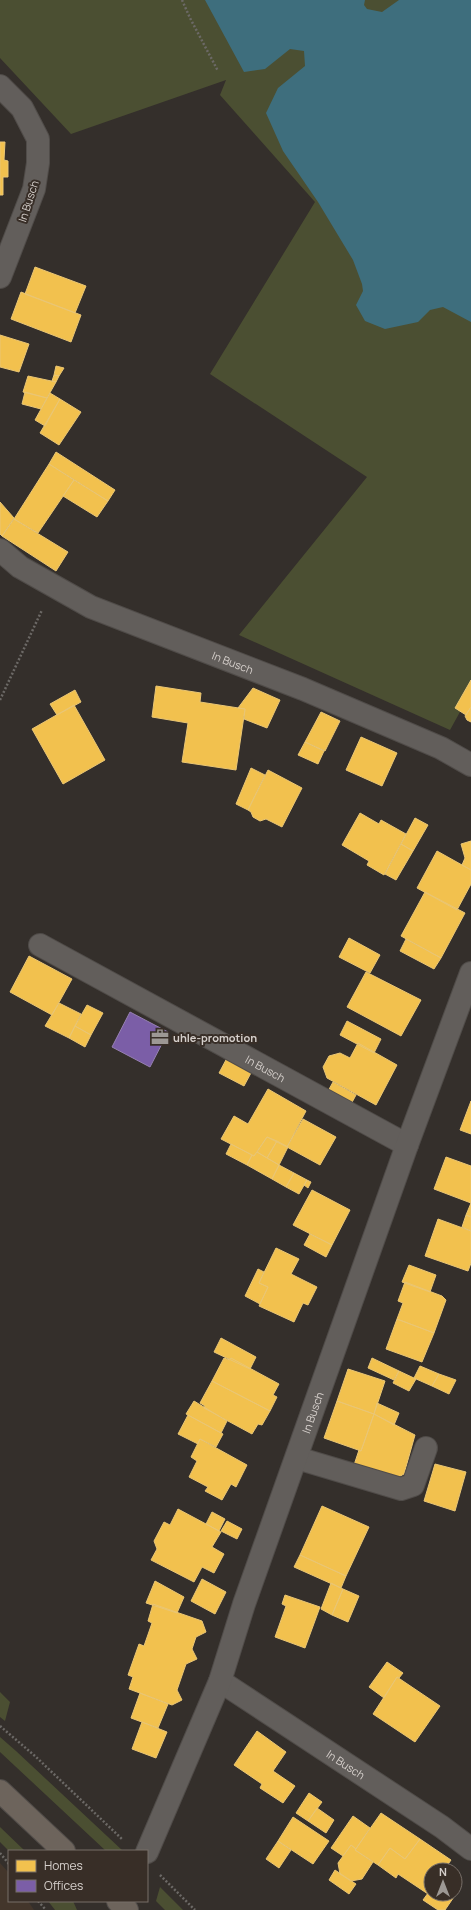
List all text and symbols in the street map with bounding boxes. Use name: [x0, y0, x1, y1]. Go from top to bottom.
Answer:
street label: In Busch: [14, 178, 42, 224]
street label: In Busch: [210, 647, 256, 677]
office icon: uhle-promotion: [150, 1027, 170, 1047]
place label: uhle-promotion: [173, 1030, 257, 1045]
street label: In Busch: [243, 1051, 288, 1085]
street label: In Busch: [298, 1390, 326, 1435]
street label: In Busch: [324, 1746, 368, 1782]
legend: [8, 1850, 148, 1902]
text: Homes: [44, 1857, 83, 1874]
north arrow: [423, 1862, 463, 1902]
text: N: [439, 1864, 447, 1879]
text: Offices: [44, 1877, 83, 1894]

